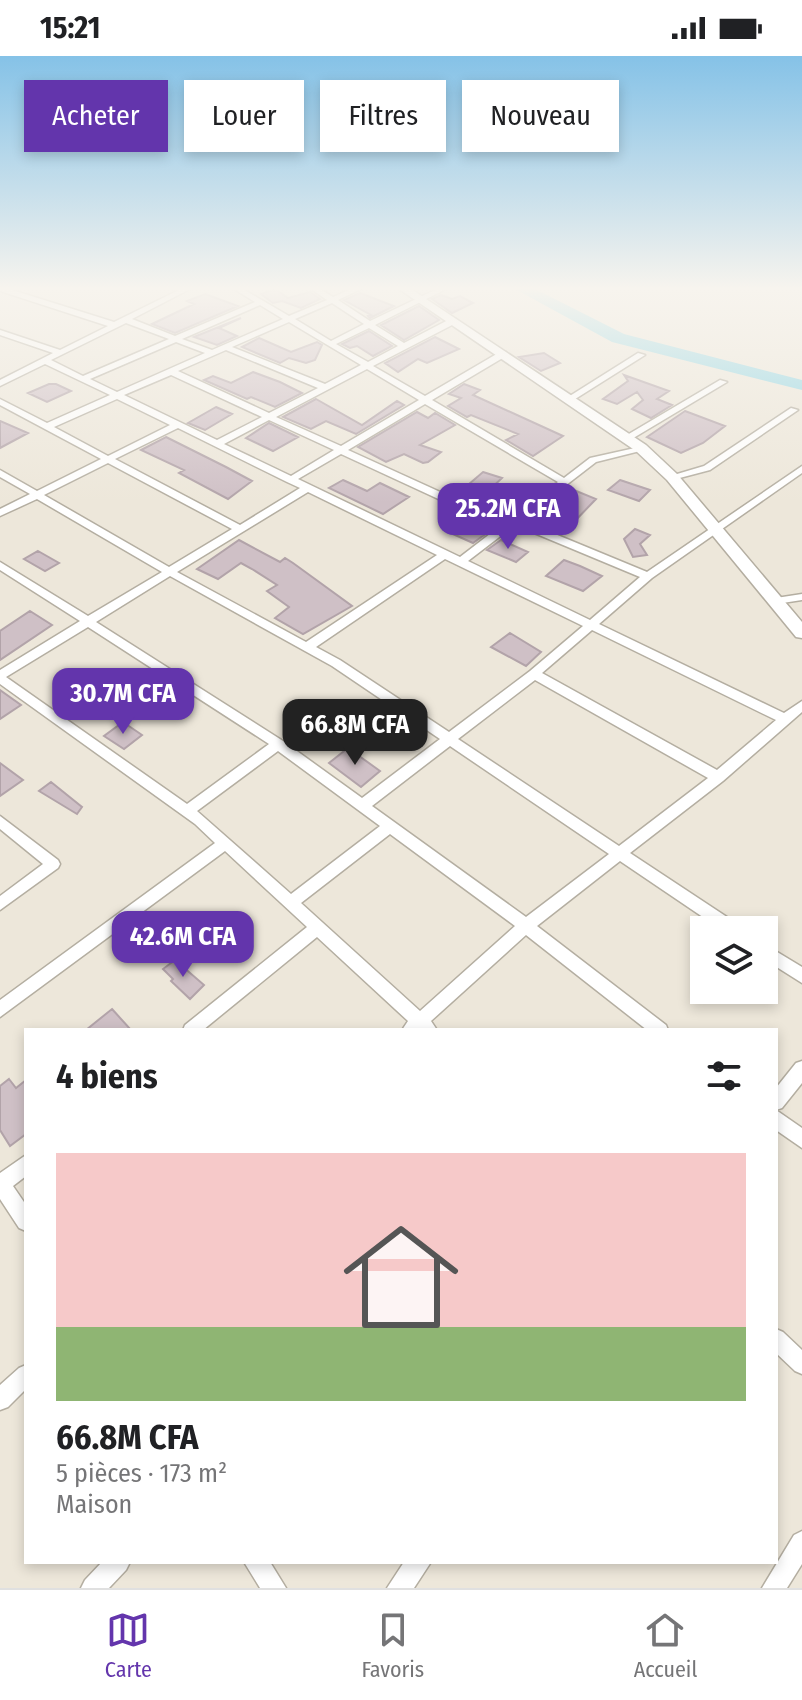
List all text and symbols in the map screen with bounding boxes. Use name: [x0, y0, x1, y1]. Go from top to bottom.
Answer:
text: 15:21: [40, 10, 100, 46]
chip: Acheter: [24, 80, 168, 152]
chip: Louer: [184, 80, 304, 152]
chip: Filtres: [320, 80, 446, 152]
chip: Nouveau: [462, 80, 619, 152]
pin: 25.2M CFA: [416, 483, 600, 551]
text: 25.2M CFA: [456, 493, 560, 524]
pin: 30.7M CFA: [31, 668, 215, 736]
text: 30.7M CFA: [70, 678, 176, 709]
pin: 66.8M CFA: [263, 699, 447, 767]
text: 66.8M CFA: [301, 709, 409, 740]
pin: 42.6M CFA: [91, 911, 275, 979]
map controls: [690, 916, 778, 1004]
button: layers: [690, 916, 778, 1004]
text: 42.6M CFA: [130, 921, 236, 952]
icon: filters: [702, 1054, 746, 1098]
text: 4 biens: [56, 1056, 158, 1097]
icon: home: [329, 1205, 473, 1349]
text: 66.8M CFA: [56, 1417, 198, 1458]
text: 5 pièces · 173 m²: [56, 1458, 227, 1489]
text: Maison: [56, 1489, 132, 1520]
tab: Carte: [105, 1608, 152, 1683]
tab: Favoris: [361, 1608, 424, 1683]
tab: Accueil: [634, 1608, 697, 1683]

